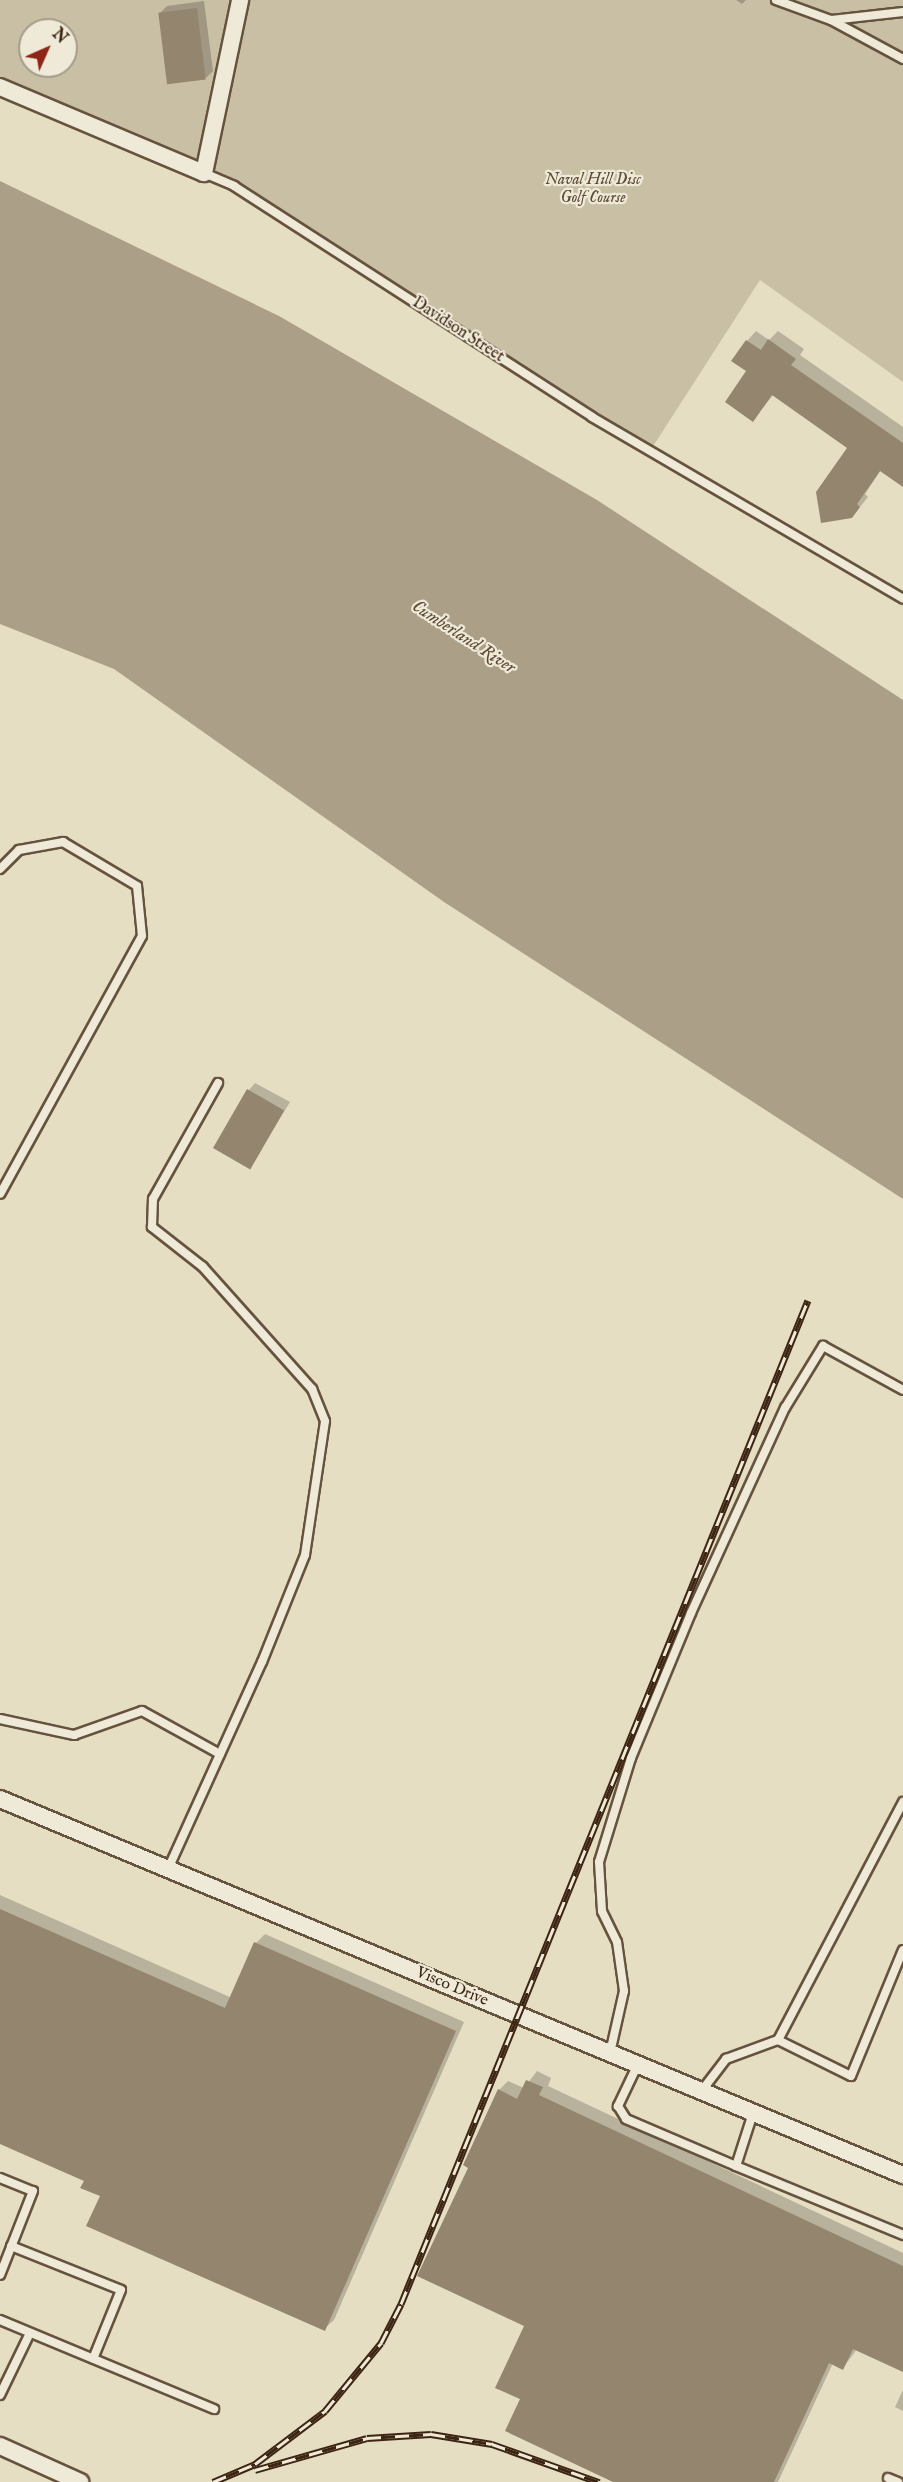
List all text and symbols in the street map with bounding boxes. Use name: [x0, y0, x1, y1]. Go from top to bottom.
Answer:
north arrow: [18, 18, 78, 78]
text: N: [47, 25, 71, 49]
park label: Naval Hill Disc Golf Course: [545, 170, 641, 208]
street label: Davidson Street: [409, 293, 507, 367]
water label: Cumberland River: [407, 597, 519, 679]
street label: Visco Drive: [413, 1963, 491, 2011]

